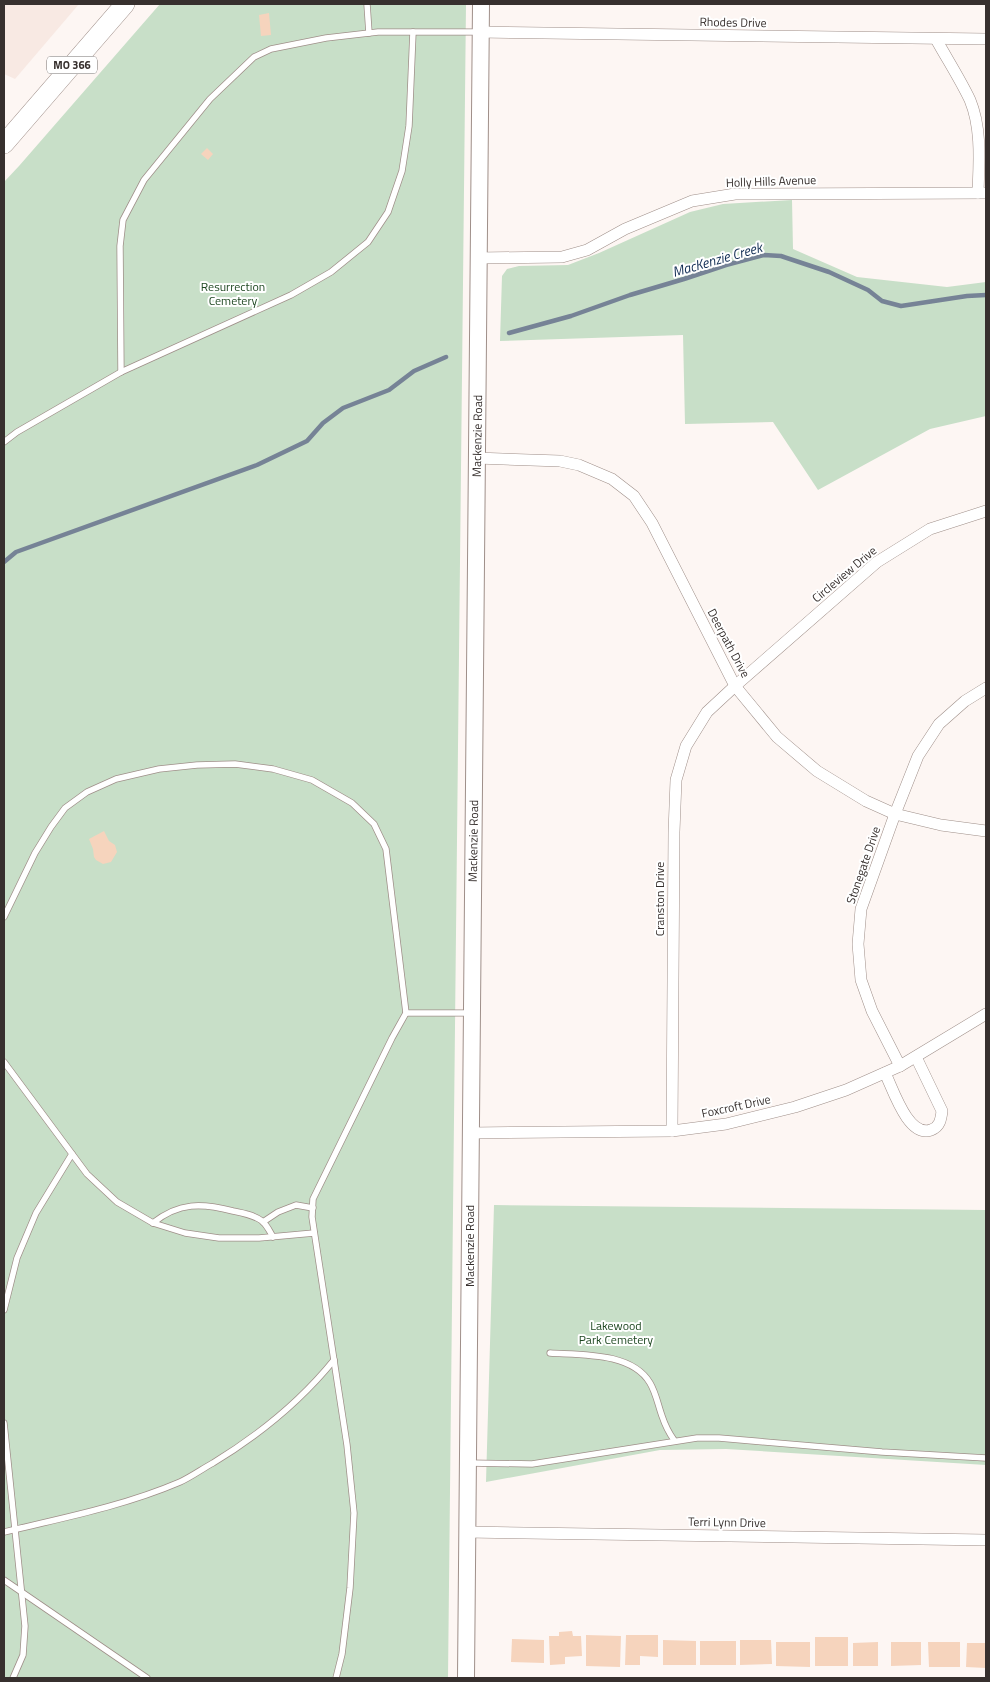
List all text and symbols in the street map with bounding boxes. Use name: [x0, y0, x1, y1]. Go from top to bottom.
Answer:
street label: Rhodes Drive: [699, 12, 767, 32]
road number: MO 366: [47, 56, 97, 74]
street label: Holly Hills Avenue: [726, 170, 816, 192]
water label: MacKenzie Creek: [670, 236, 766, 282]
park label: Resurrection Cemetery: [201, 277, 265, 310]
street label: Mackenzie Road: [467, 395, 487, 477]
street label: Circleview Drive: [807, 541, 881, 607]
street label: Deerpath Drive: [703, 605, 755, 681]
street label: Mackenzie Road: [463, 800, 483, 882]
street label: Stonegate Drive: [841, 824, 885, 906]
street label: Cranston Drive: [650, 862, 669, 936]
street label: Foxcroft Drive: [700, 1089, 772, 1123]
street label: Mackenzie Road: [460, 1205, 479, 1287]
park label: Lakewood Park Cemetery: [579, 1316, 653, 1349]
street label: Terri Lynn Drive: [688, 1512, 766, 1532]

